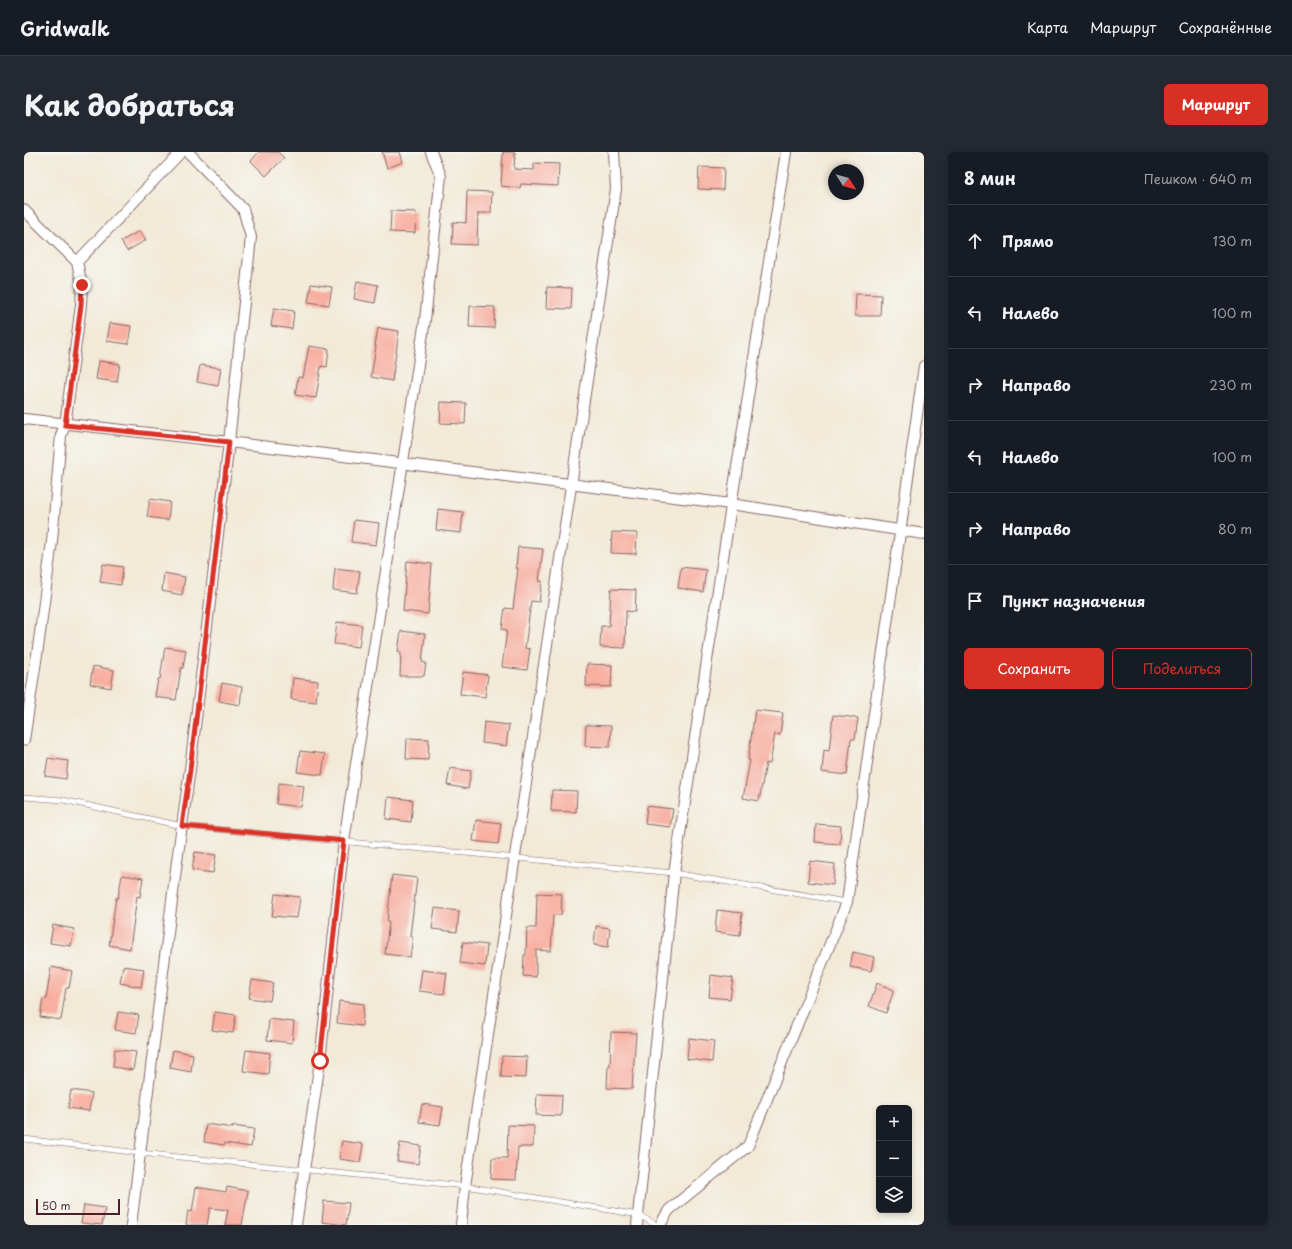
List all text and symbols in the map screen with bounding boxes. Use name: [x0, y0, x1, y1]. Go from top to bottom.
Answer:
text: Gridwalk: [20, 14, 110, 42]
text: Карта: [1027, 17, 1068, 38]
text: Маршрут: [1090, 17, 1156, 38]
text: Сохранённые: [1178, 17, 1272, 38]
text: Как добраться: [24, 83, 235, 126]
button: Маршрут: [1164, 84, 1268, 125]
north arrow: [828, 164, 864, 200]
text: 8 мин: [964, 165, 1016, 191]
text: Пешком · 640 m: [1144, 169, 1252, 188]
text: Прямо: [1002, 229, 1053, 252]
icon: ahead: [964, 230, 986, 252]
text: 130 m: [1213, 231, 1252, 250]
route end: [73, 276, 91, 294]
text: Налево: [1002, 301, 1059, 324]
icon: left: [964, 302, 986, 324]
text: 100 m: [1212, 303, 1252, 322]
text: Направо: [1002, 373, 1071, 396]
icon: right: [964, 374, 986, 396]
text: 230 m: [1210, 375, 1252, 394]
text: Налево: [1002, 445, 1059, 468]
icon: left: [964, 446, 986, 468]
text: 100 m: [1212, 447, 1252, 466]
text: Направо: [1002, 517, 1071, 540]
icon: right: [964, 518, 986, 540]
text: 80 m: [1218, 519, 1252, 538]
text: Пункт назначения: [1002, 589, 1145, 612]
icon: arrive: [964, 590, 986, 612]
button: Сохранить: [964, 648, 1104, 689]
button: Поделиться: [1112, 648, 1252, 689]
route start: [311, 1052, 329, 1070]
map controls: [876, 1105, 912, 1213]
button: +: [876, 1105, 912, 1141]
button: −: [876, 1141, 912, 1177]
button: layers: [876, 1177, 912, 1213]
scale bar: [36, 1197, 120, 1216]
text: 50 m: [42, 1197, 71, 1214]

